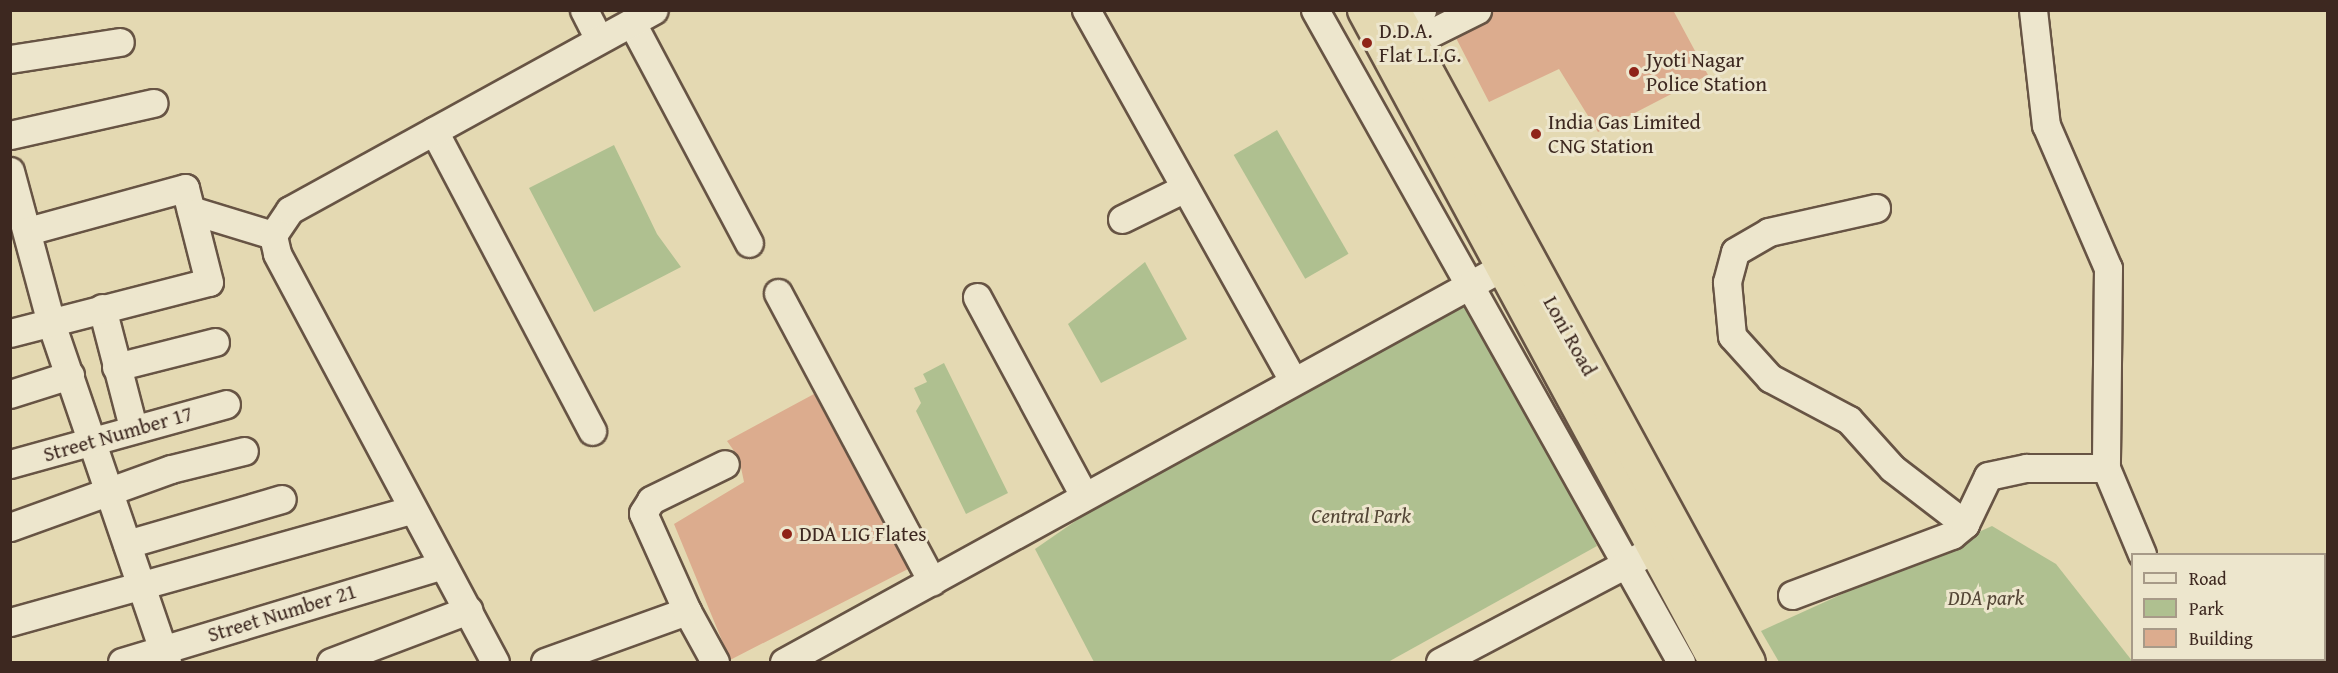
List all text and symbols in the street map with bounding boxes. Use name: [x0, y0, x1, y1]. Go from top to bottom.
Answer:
place label: D.D.A. Flat L.I.G.: [1379, 18, 1461, 68]
marker: D.D.A. Flat L.I.G.: [1360, 36, 1374, 50]
place label: Jyoti Nagar Police Station: [1646, 47, 1767, 97]
marker: Jyoti Nagar Police Station: [1627, 65, 1641, 79]
place label: India Gas Limited CNG Station: [1548, 109, 1701, 159]
marker: India Gas Limited CNG Station: [1529, 127, 1543, 141]
street label: Loni Road: [1538, 292, 1602, 380]
street label: Street Number 17: [40, 401, 196, 467]
park label: Central Park: [1311, 503, 1411, 529]
place label: DDA LIG Flates: [799, 521, 927, 547]
marker: DDA LIG Flates: [780, 527, 794, 541]
legend: [2131, 553, 2326, 661]
text: Road: [2189, 565, 2227, 592]
street label: Street Number 21: [205, 578, 359, 648]
park label: DDA park: [1948, 585, 2024, 611]
text: Park: [2189, 595, 2224, 622]
text: Building: [2189, 625, 2253, 652]

